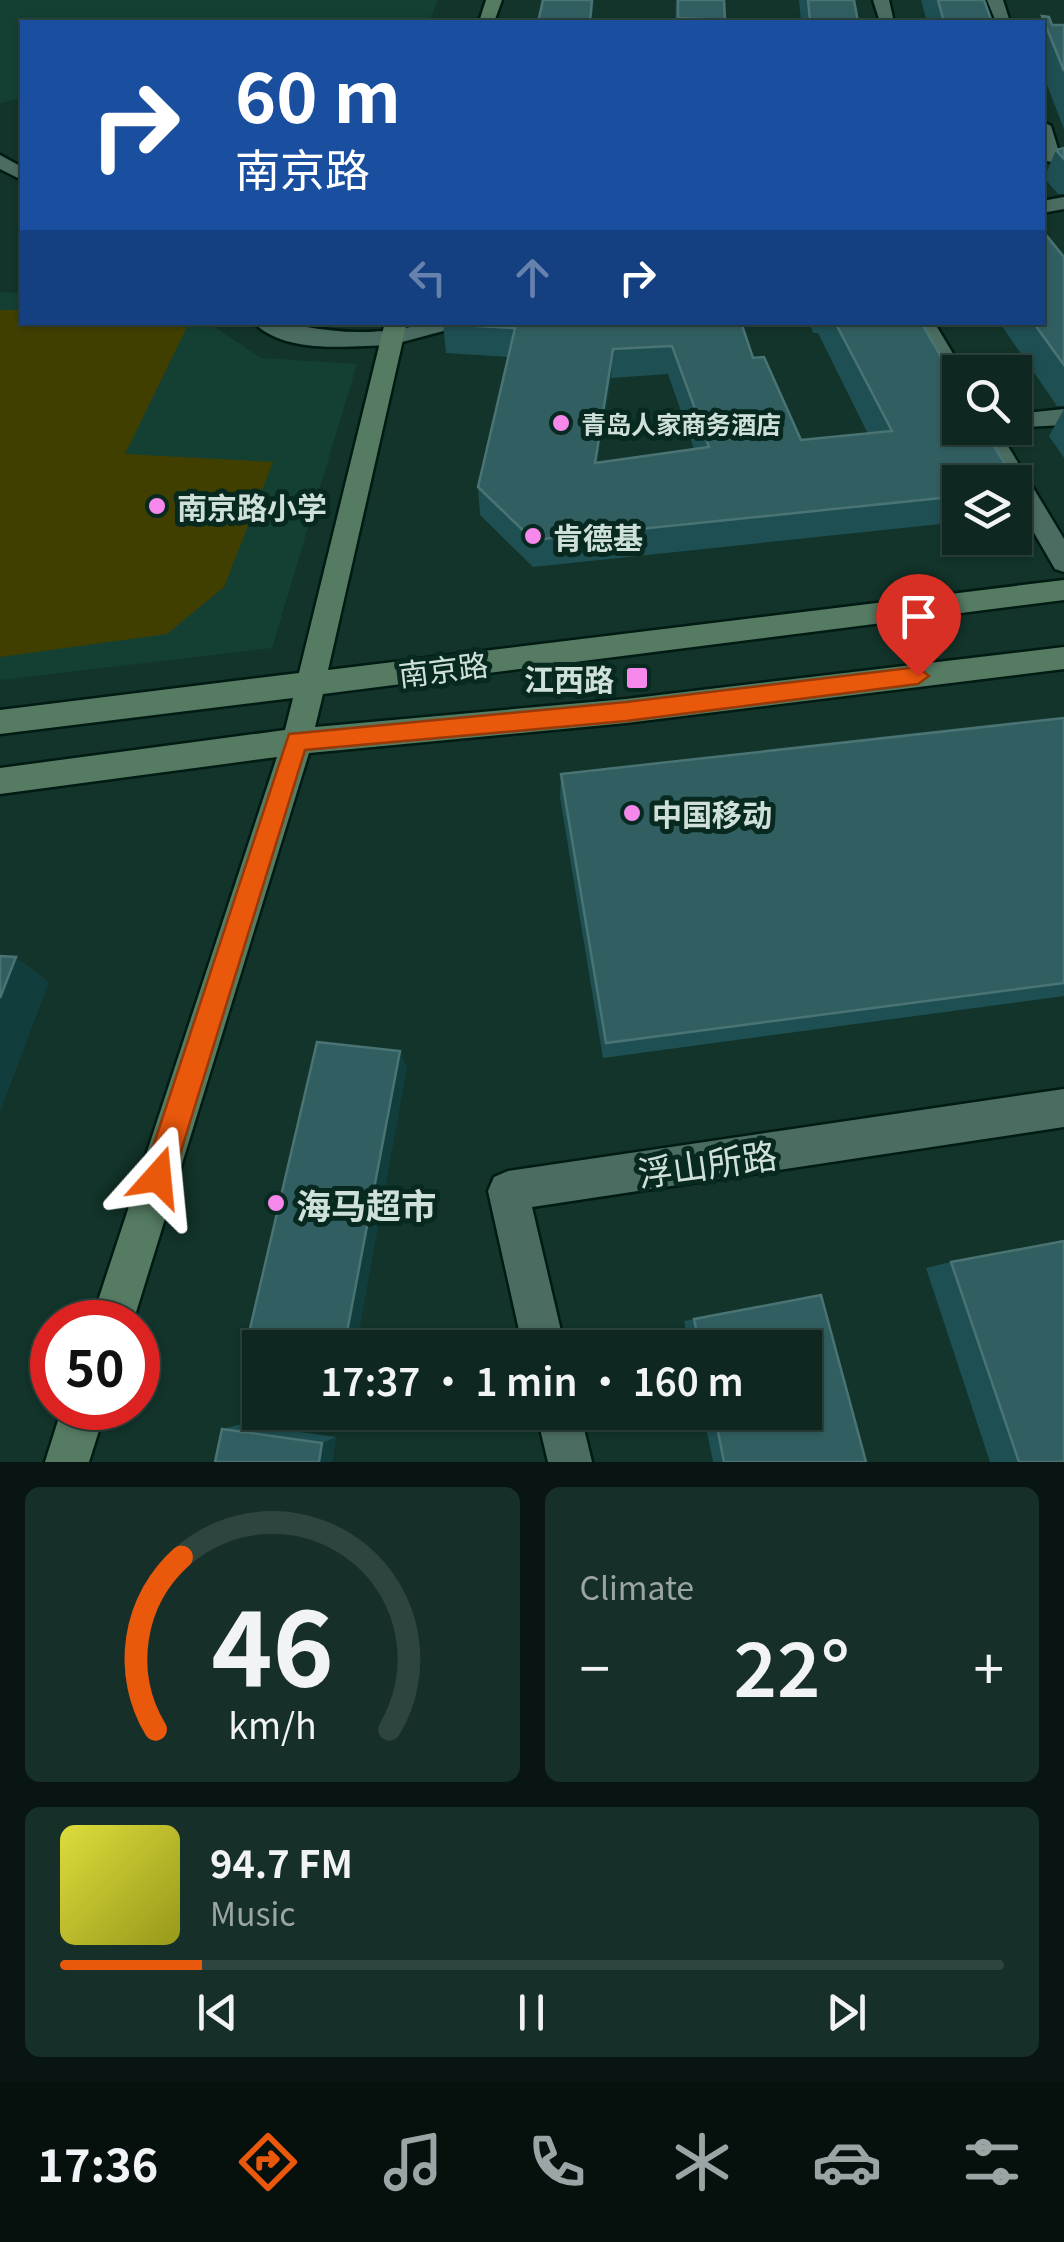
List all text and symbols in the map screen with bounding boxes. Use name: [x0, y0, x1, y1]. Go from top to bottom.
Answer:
text: 60 m: [235, 42, 401, 143]
icon: right: [70, 60, 200, 190]
text: 南京路: [235, 135, 370, 200]
icon: left: [400, 250, 455, 305]
icon: ahead: [505, 250, 560, 305]
icon: right: [610, 250, 665, 305]
map controls: [942, 355, 1032, 555]
button: search: [942, 355, 1032, 445]
place label: 青岛人家商务酒店: [581, 405, 781, 441]
marker: 青岛人家商务酒店: [550, 412, 572, 434]
button: layers: [942, 465, 1032, 555]
place label: 南京路小学: [177, 484, 327, 528]
marker: 南京路小学: [146, 495, 168, 517]
place label: 肯德基: [553, 514, 643, 558]
marker: 肯德基: [522, 525, 544, 547]
pin: [876, 574, 961, 677]
icon: arrive: [891, 589, 946, 644]
street label: 南京路: [396, 641, 490, 695]
place label: 江西路: [524, 656, 614, 700]
marker: 江西路: [624, 665, 650, 691]
place label: 中国移动: [652, 791, 772, 835]
marker: 中国移动: [621, 802, 643, 824]
position arrow: [106, 1125, 210, 1229]
street label: 浮山所路: [634, 1127, 780, 1197]
place label: 海马超市: [296, 1178, 436, 1229]
marker: 海马超市: [265, 1192, 287, 1214]
speed limit sign: 50: [30, 1300, 160, 1430]
text: 17:37 · 1 min · 160 m: [320, 1352, 744, 1407]
text: Climate: [580, 1563, 694, 1609]
text: 46: [211, 1566, 334, 1717]
text: 22°: [733, 1610, 850, 1719]
text: −: [580, 1625, 610, 1705]
text: +: [973, 1625, 1004, 1705]
text: km/h: [228, 1698, 317, 1749]
text: 94.7 FM: [210, 1834, 353, 1889]
text: Music: [210, 1889, 296, 1935]
icon: previous: [190, 1985, 245, 2040]
icon: pause: [504, 1985, 559, 2040]
icon: next: [819, 1985, 874, 2040]
icon: directions: [233, 2127, 303, 2197]
icon: music: [378, 2127, 448, 2197]
icon: phone: [522, 2127, 592, 2197]
icon: climate: [667, 2127, 737, 2197]
icon: car: [812, 2127, 882, 2197]
icon: filters: [957, 2127, 1027, 2197]
text: 17:36: [37, 2130, 158, 2195]

